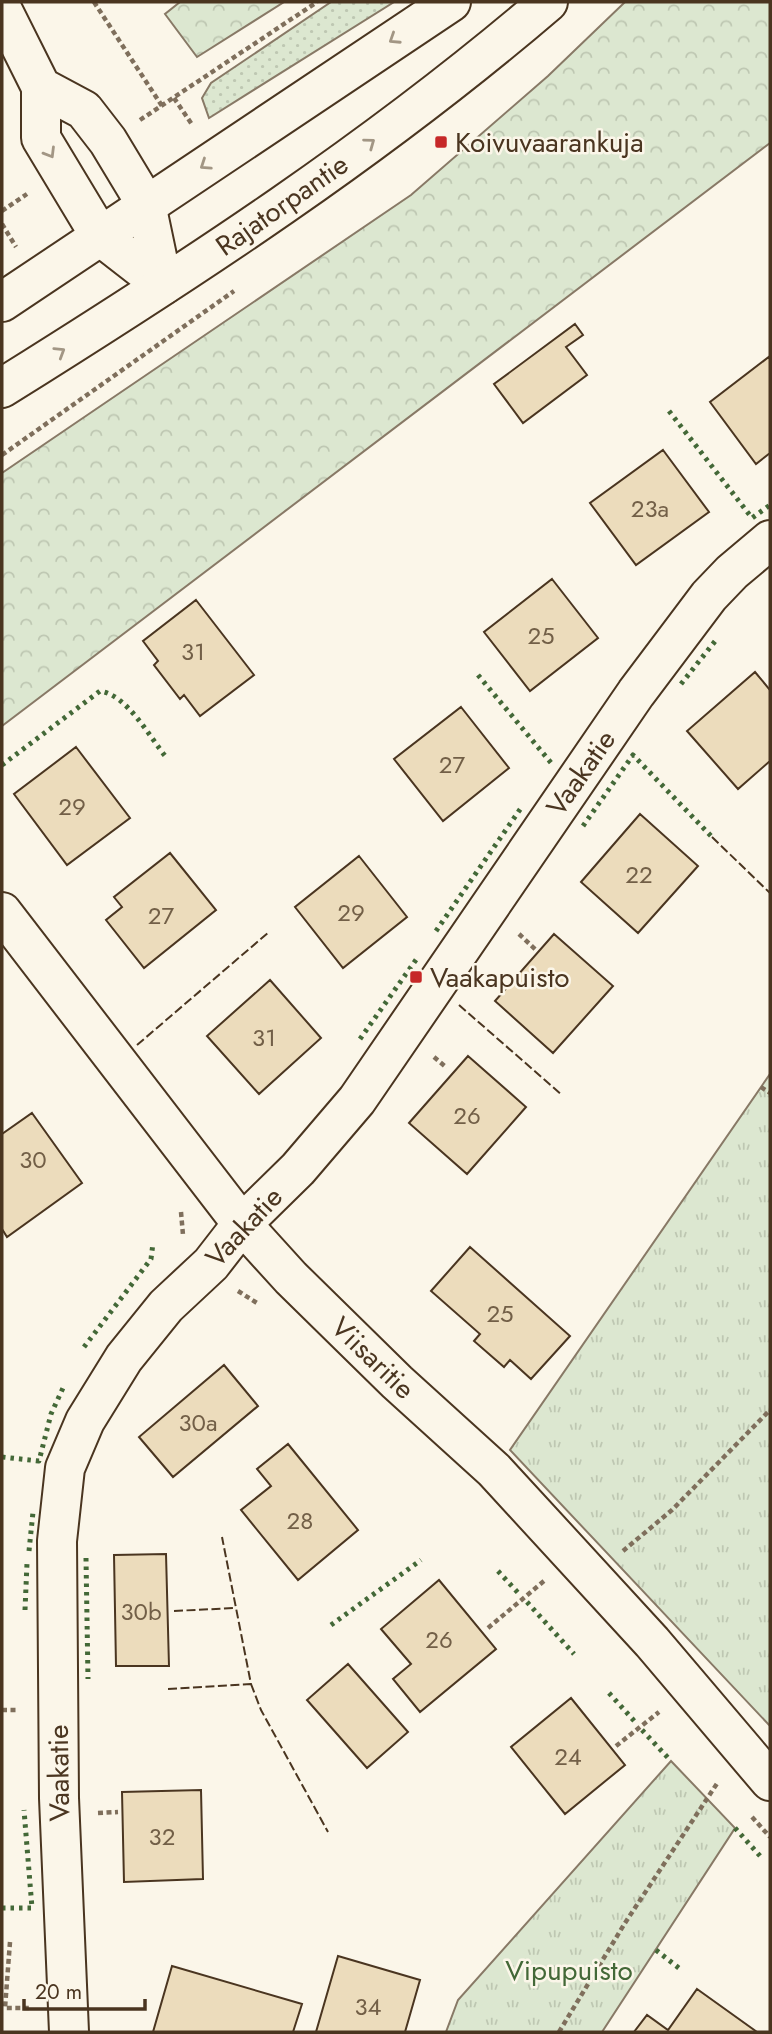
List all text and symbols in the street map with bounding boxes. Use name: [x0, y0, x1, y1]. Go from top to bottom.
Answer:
one-way arrow: [389, 31, 402, 44]
place label: Koivuvaarankuja: [455, 122, 644, 163]
marker: Koivuvaarankuja: [433, 134, 449, 150]
one-way arrow: [362, 138, 375, 151]
street label: Rajatorpantie: [207, 144, 357, 266]
one-way arrow: [42, 145, 55, 158]
one-way arrow: [200, 157, 213, 169]
one-way arrow: [52, 347, 65, 360]
house number: 23a: [631, 491, 669, 526]
house number: 25: [527, 618, 555, 653]
house number: 31: [181, 634, 205, 669]
street label: Vaakatie: [536, 722, 626, 824]
house number: 27: [439, 747, 466, 782]
house number: 29: [58, 789, 86, 824]
house number: 22: [625, 857, 653, 892]
house number: 29: [337, 895, 365, 930]
house number: 27: [148, 898, 175, 933]
place label: Vaakapuisto: [430, 957, 570, 998]
marker: Vaakapuisto: [408, 969, 424, 985]
house number: 31: [252, 1020, 276, 1055]
house number: 26: [453, 1098, 481, 1133]
house number: 30: [19, 1142, 47, 1177]
street label: Vaakatie: [196, 1178, 292, 1276]
house number: 25: [486, 1296, 514, 1331]
street label: Viisaritie: [322, 1307, 424, 1409]
house number: 30a: [178, 1405, 218, 1440]
house number: 28: [287, 1503, 313, 1538]
house number: 30b: [120, 1594, 162, 1629]
house number: 26: [425, 1622, 453, 1657]
street label: Vaakatie: [38, 1724, 80, 1822]
house number: 24: [554, 1739, 582, 1774]
house number: 32: [149, 1819, 175, 1854]
park label: Vipupuisto: [505, 1950, 633, 1991]
scale bar: [24, 1968, 145, 2012]
text: 20 m: [35, 1977, 82, 2007]
house number: 34: [354, 1989, 382, 2024]

